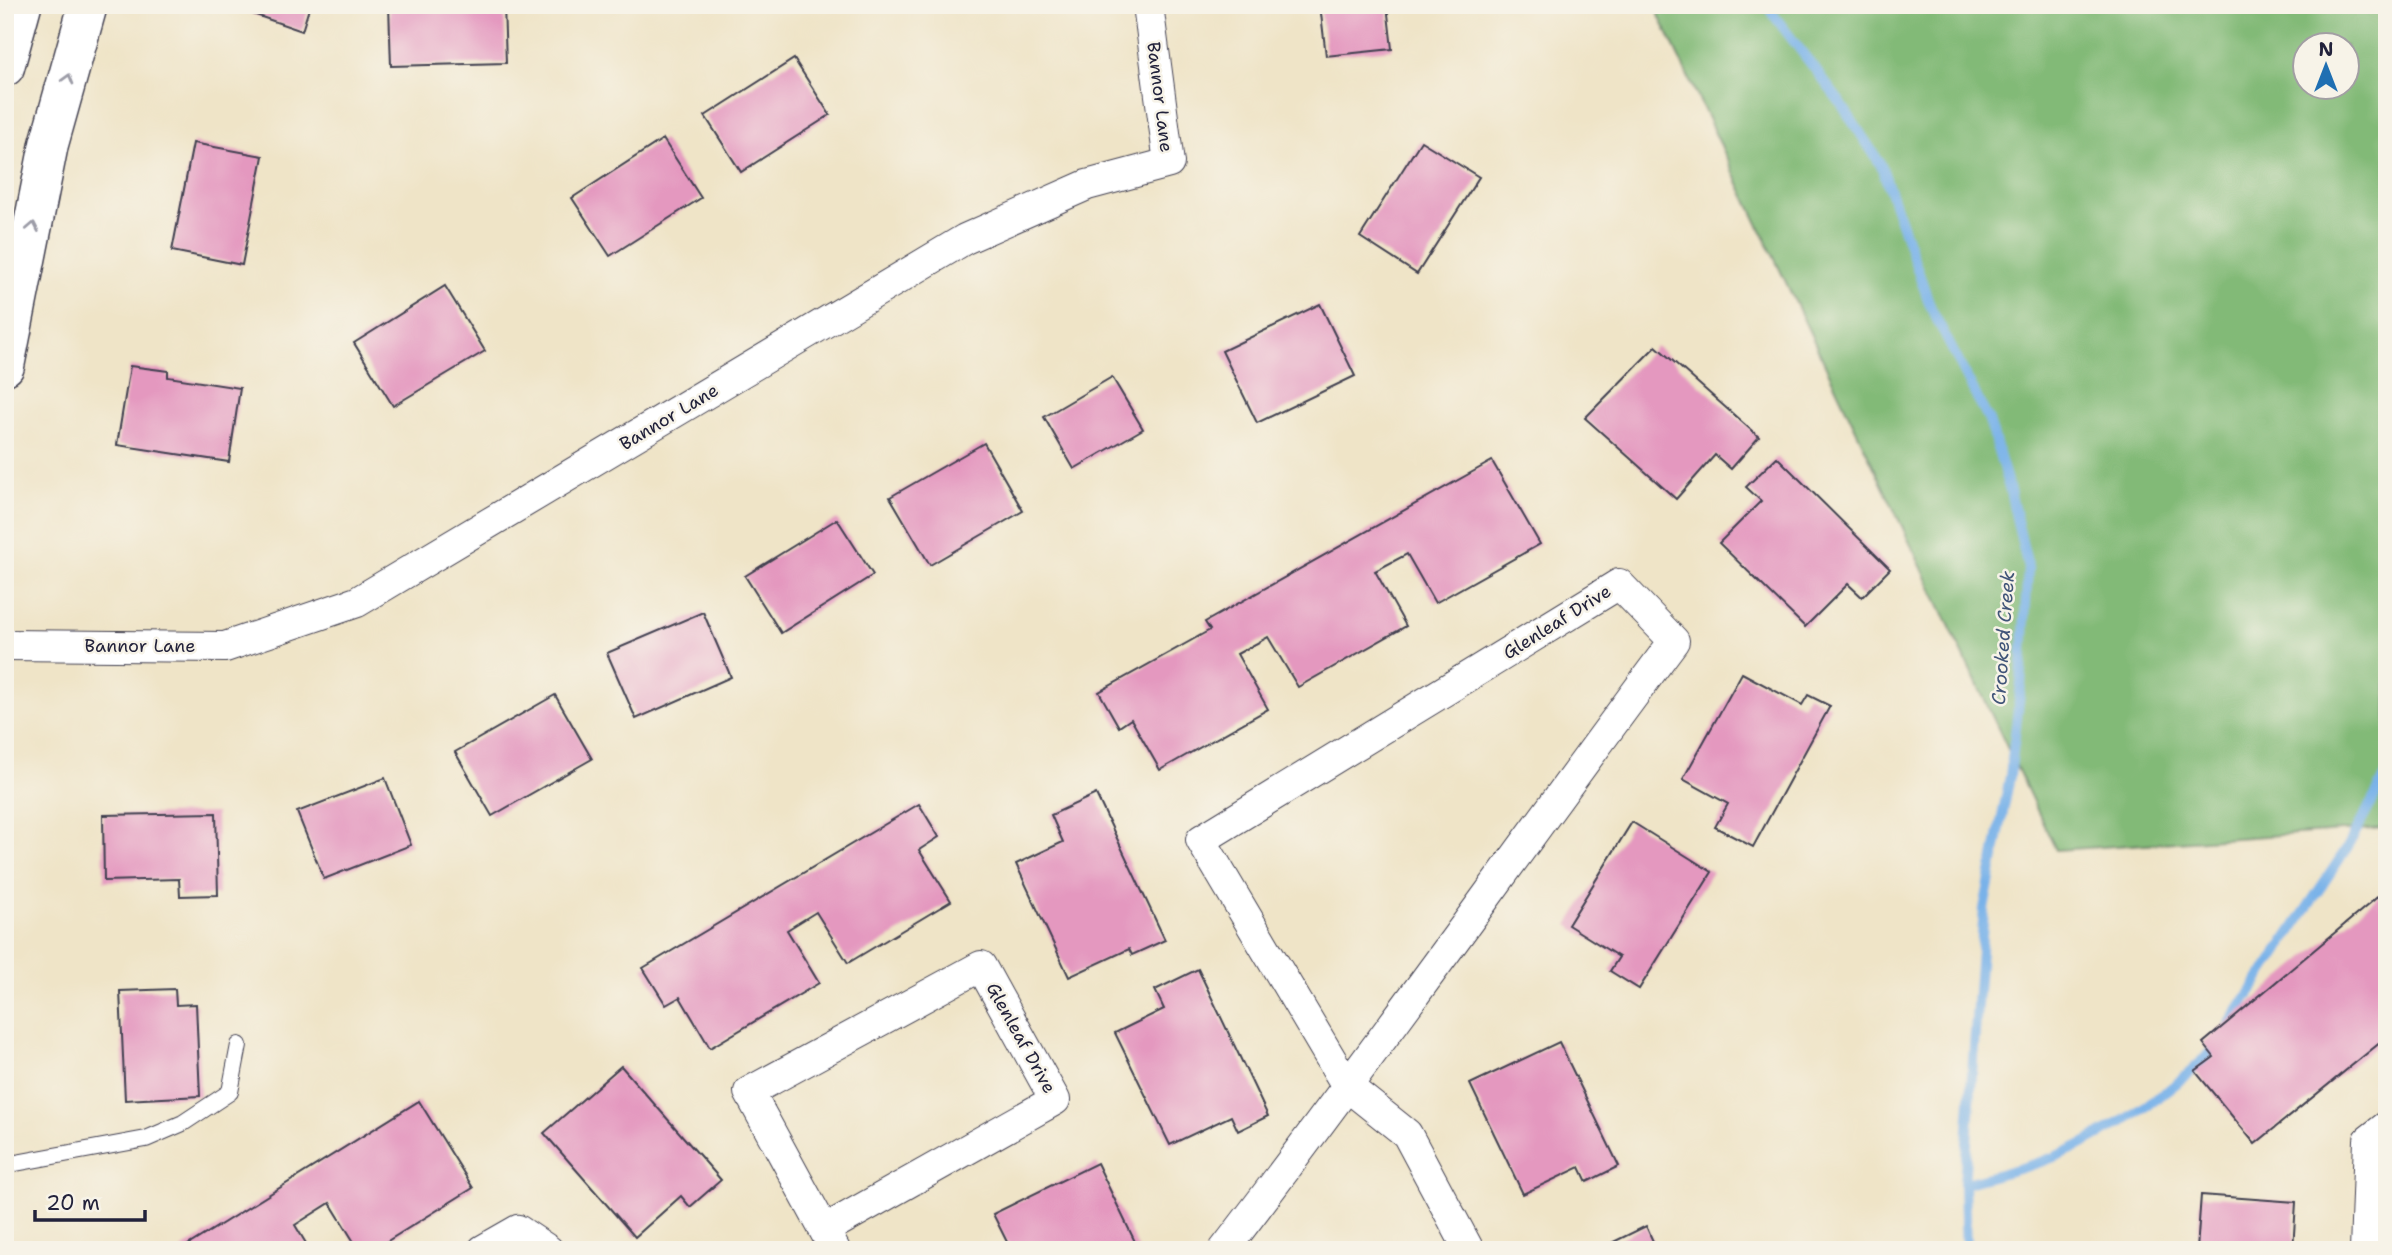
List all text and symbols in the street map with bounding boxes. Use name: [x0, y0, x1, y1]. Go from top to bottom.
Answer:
north arrow: [2290, 32, 2360, 102]
text: N: [2318, 37, 2334, 62]
street label: Bannor Lane: [1141, 40, 1179, 154]
one-way arrow: [59, 73, 74, 85]
one-way arrow: [24, 221, 39, 233]
street label: Bannor Lane: [615, 378, 723, 456]
water label: Crooked Creek: [1986, 570, 2020, 706]
street label: Glenleaf Drive: [1498, 579, 1616, 665]
street label: Bannor Lane: [85, 634, 195, 658]
street label: Glenleaf Drive: [981, 978, 1061, 1098]
scale bar: [35, 1178, 145, 1222]
text: 20 m: [46, 1189, 100, 1217]

